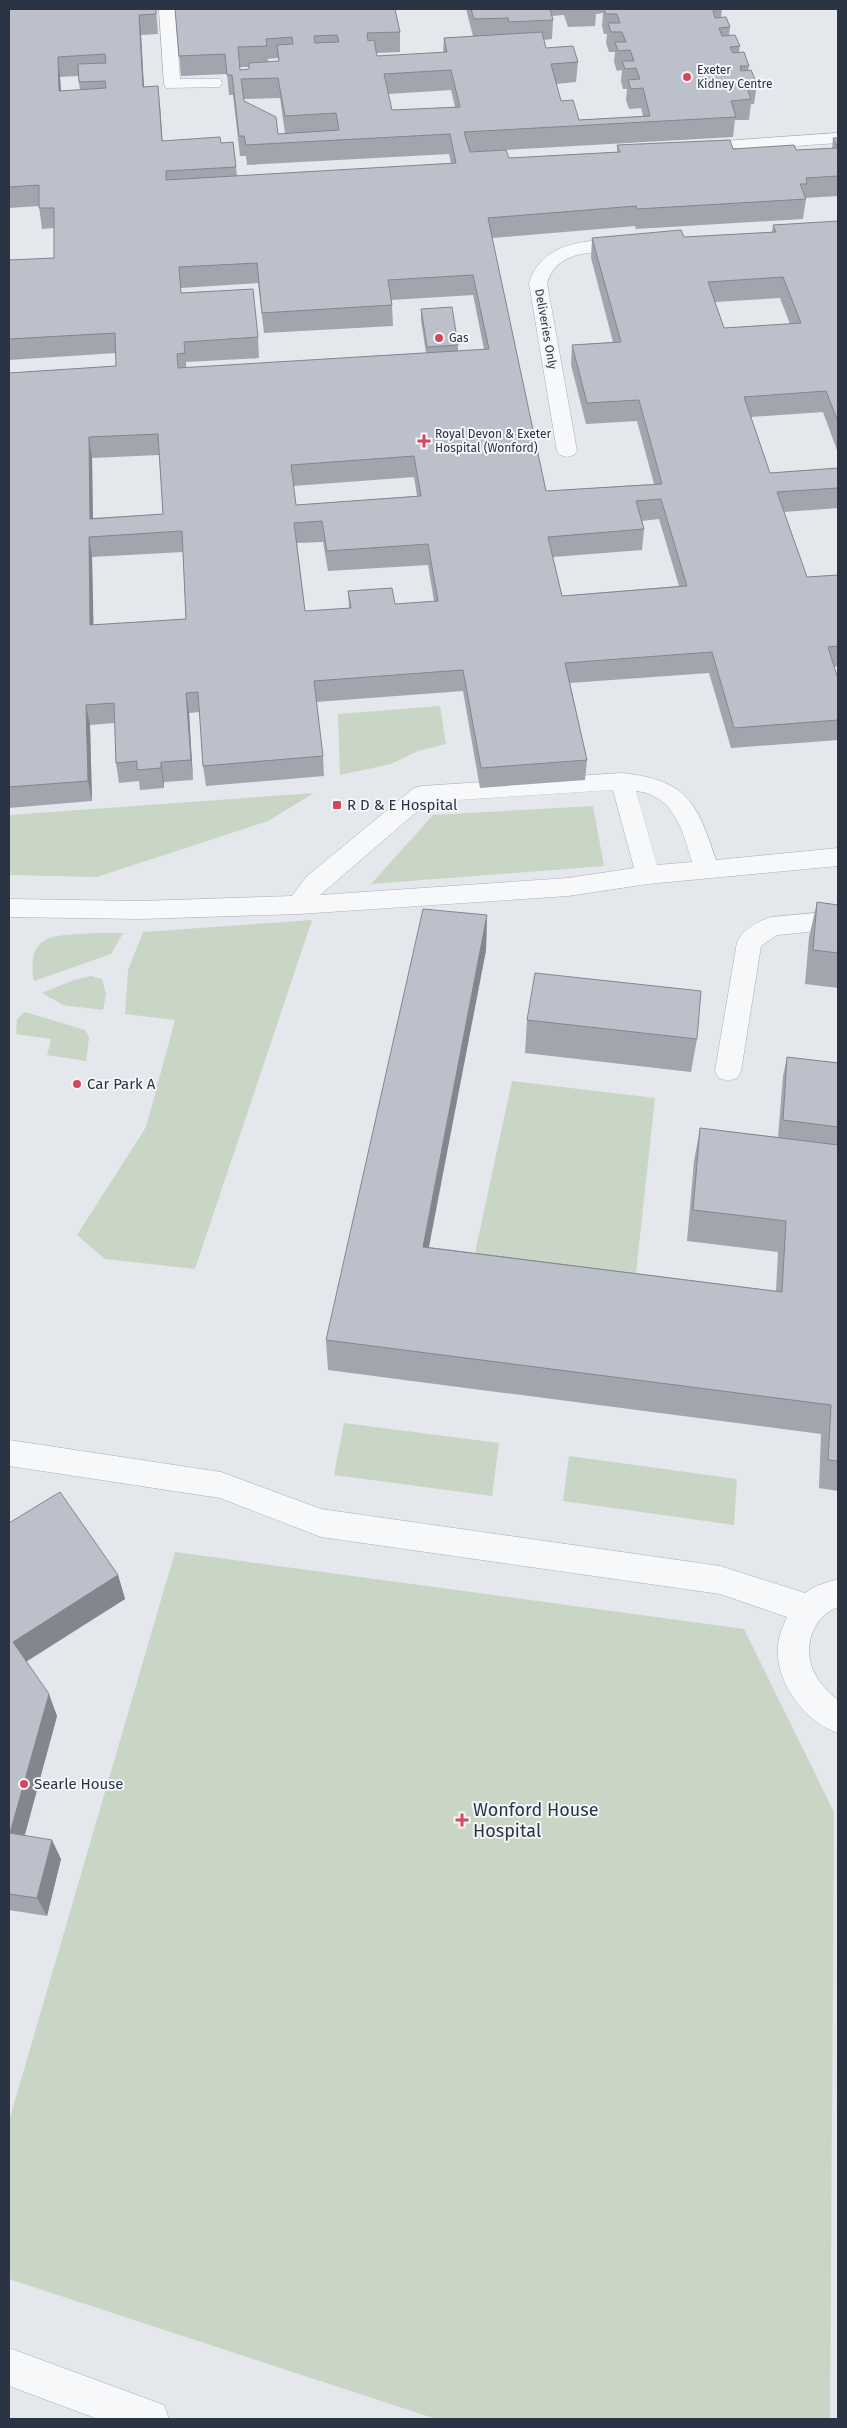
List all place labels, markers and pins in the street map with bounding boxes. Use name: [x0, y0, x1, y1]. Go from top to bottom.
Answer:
place label: Exeter Kidney Centre: [697, 63, 772, 91]
marker: Exeter Kidney Centre: [681, 71, 693, 83]
place label: Gas: [449, 331, 469, 345]
marker: Gas: [433, 332, 445, 344]
place label: Royal Devon & Exeter Hospital (Wonford): [435, 427, 551, 455]
marker: Royal Devon & Exeter Hospital (Wonford): [417, 434, 431, 448]
place label: R D & E Hospital: [347, 796, 458, 814]
marker: R D & E Hospital: [331, 799, 343, 811]
place label: Car Park A: [87, 1075, 156, 1093]
marker: Car Park A: [71, 1078, 83, 1090]
place label: Searle House: [34, 1775, 124, 1793]
marker: Searle House: [18, 1778, 30, 1790]
place label: Wonford House Hospital: [473, 1799, 599, 1842]
marker: Wonford House Hospital: [455, 1813, 469, 1827]

